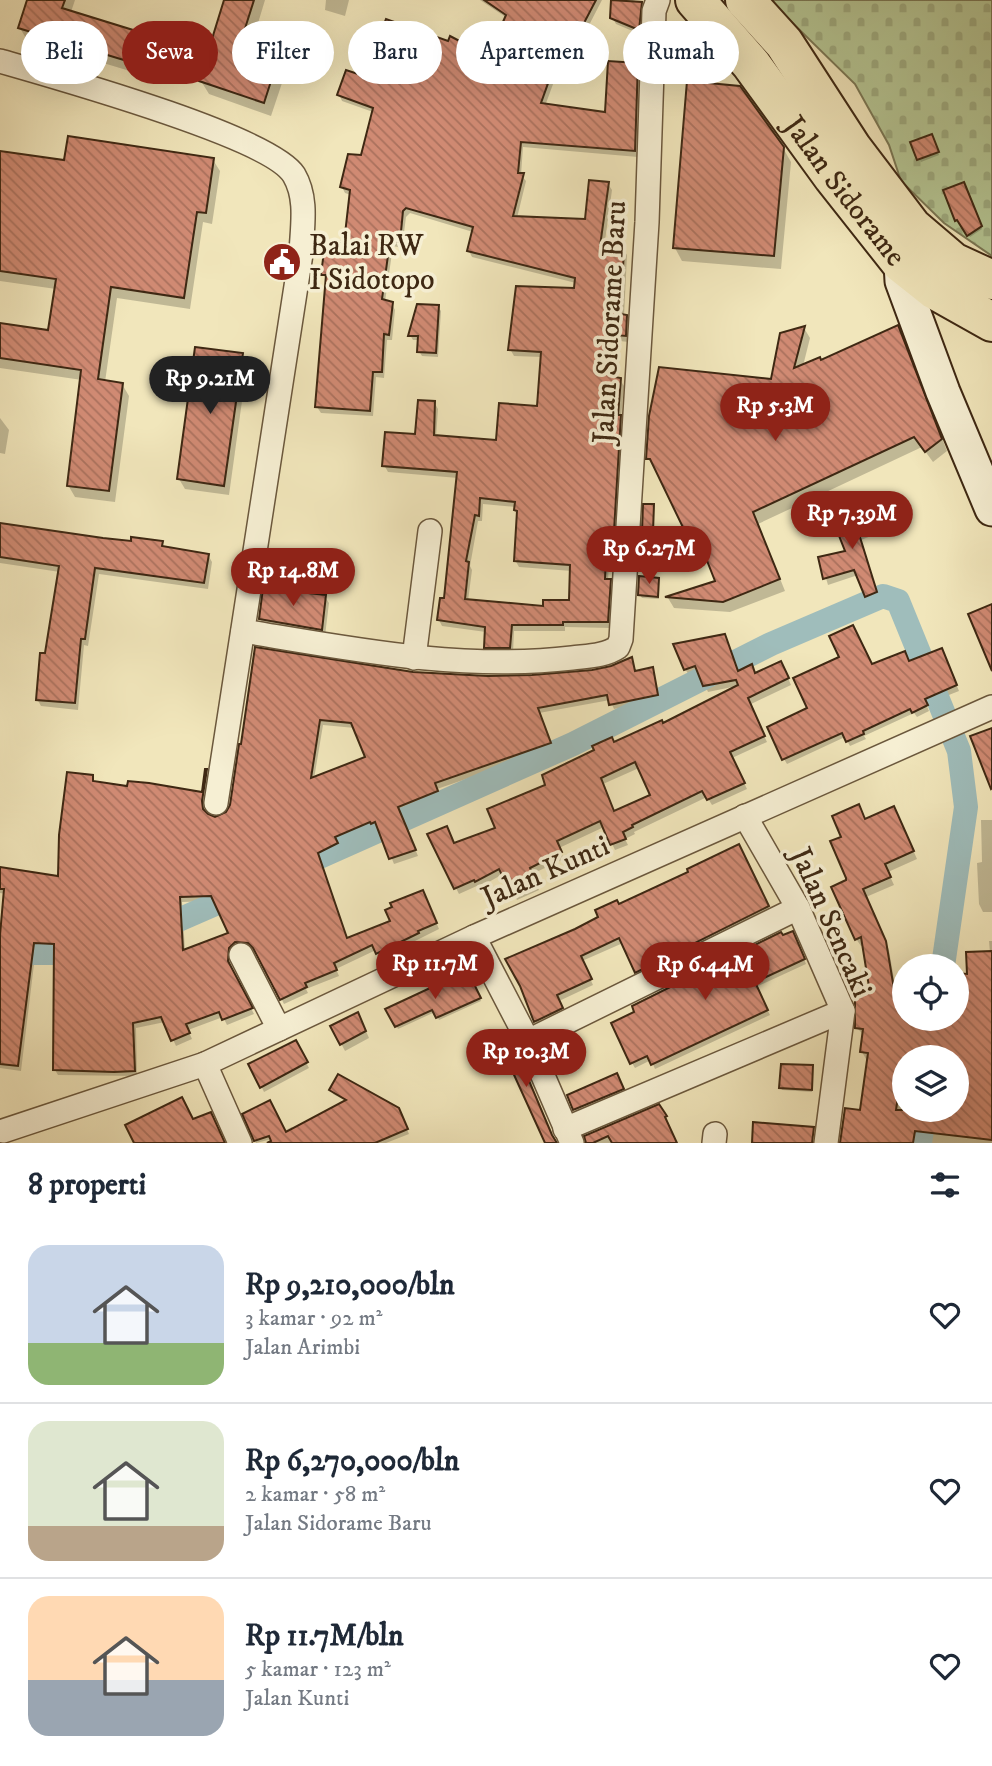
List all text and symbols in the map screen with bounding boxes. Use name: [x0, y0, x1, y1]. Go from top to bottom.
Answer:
chip: Beli: [21, 21, 108, 84]
chip: Sewa: [122, 21, 218, 84]
chip: Filter: [232, 21, 334, 84]
chip: Baru: [348, 21, 442, 84]
chip: Apartemen: [456, 21, 609, 84]
chip: Rumah: [623, 21, 739, 84]
street label: Jalan Sidorame: [773, 107, 913, 274]
street label: Jalan Sidorame Baru: [585, 200, 635, 448]
place label: Balai RW I Sidotopo: [309, 228, 435, 299]
public building icon: Balai RW I Sidotopo: [261, 241, 303, 283]
pin: Rp 9.21M: [138, 356, 282, 416]
text: Rp 9.21M: [165, 364, 255, 393]
pin: Rp 5.3M: [710, 384, 840, 443]
text: Rp 5.3M: [736, 391, 814, 420]
pin: Rp 7.39M: [780, 491, 924, 551]
text: Rp 7.39M: [807, 499, 897, 528]
pin: Rp 6.27M: [577, 526, 721, 586]
text: Rp 6.27M: [602, 534, 696, 563]
pin: Rp 14.8M: [221, 548, 365, 608]
text: Rp 14.8M: [247, 556, 339, 585]
street label: Jalan Kunti: [473, 828, 615, 918]
street label: Jalan Sencaki: [780, 839, 880, 1003]
pin: Rp 11.7M: [363, 942, 507, 1001]
pin: Rp 6.44M: [633, 942, 777, 1002]
text: Rp 11.7M: [392, 949, 478, 978]
text: Rp 6.44M: [657, 950, 753, 979]
map controls: [892, 954, 969, 1122]
button: locate: [892, 954, 969, 1031]
pin: Rp 10.3M: [454, 1030, 598, 1089]
text: Rp 10.3M: [482, 1037, 570, 1066]
button: layers: [892, 1045, 969, 1122]
icon: filters: [926, 1166, 964, 1204]
text: 8 properti: [28, 1167, 146, 1204]
text: Rp 9,210,000/bln: [245, 1267, 455, 1304]
icon: home: [84, 1273, 168, 1357]
icon: heart: [926, 1296, 964, 1334]
text: 3 kamar · 92 m²: [245, 1304, 382, 1333]
text: Jalan Arimbi: [245, 1333, 360, 1362]
text: Rp 6,270,000/bln: [245, 1443, 459, 1480]
icon: home: [84, 1449, 168, 1533]
icon: heart: [926, 1472, 964, 1510]
text: 2 kamar · 58 m²: [245, 1480, 385, 1509]
text: Jalan Sidorame Baru: [245, 1509, 432, 1538]
text: Rp 11.7M/bln: [245, 1618, 404, 1655]
icon: home: [84, 1624, 168, 1708]
icon: heart: [926, 1647, 964, 1685]
text: 5 kamar · 123 m²: [245, 1655, 391, 1684]
text: Jalan Kunti: [245, 1684, 349, 1713]

